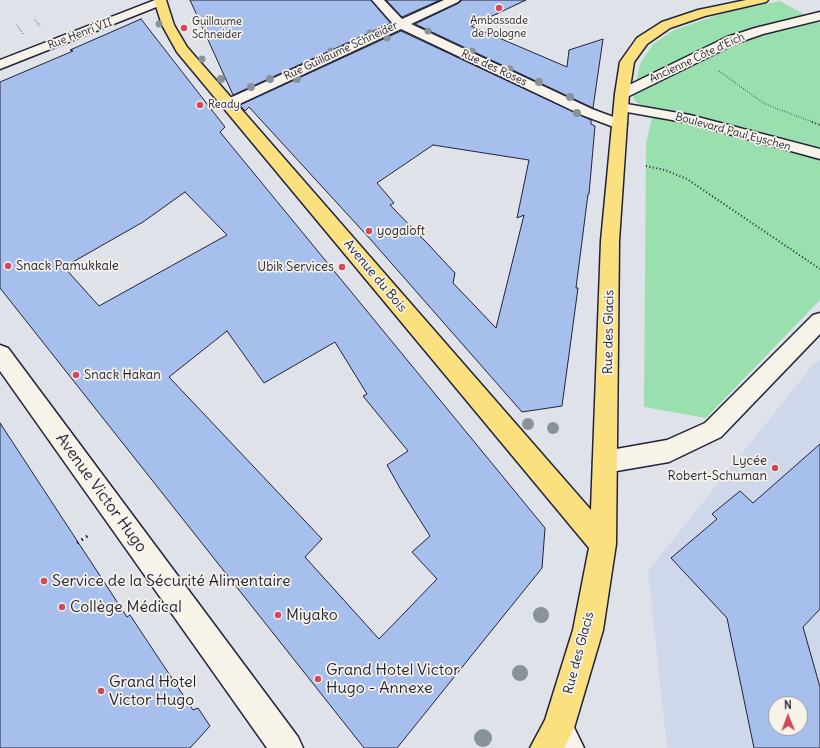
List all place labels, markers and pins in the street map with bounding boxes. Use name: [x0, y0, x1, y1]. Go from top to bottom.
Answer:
marker: Ambassade de Pologne: [494, 3, 504, 13]
place label: Ambassade de Pologne: [470, 14, 528, 40]
place label: Guillaume Schneider: [192, 15, 242, 41]
marker: Guillaume Schneider: [179, 23, 189, 33]
place label: Ready: [208, 98, 240, 112]
marker: Ready: [195, 100, 205, 110]
place label: yogaloft: [377, 223, 425, 239]
marker: yogaloft: [364, 226, 374, 236]
place label: Snack Pamukkale: [16, 258, 119, 274]
place label: Ubik Services: [257, 259, 334, 275]
marker: Snack Pamukkale: [3, 261, 13, 271]
marker: Ubik Services: [337, 262, 347, 272]
place label: Snack Hakan: [84, 367, 161, 383]
marker: Snack Hakan: [71, 370, 81, 380]
place label: Lycée Robert-Schuman: [667, 453, 767, 484]
marker: Lycée Robert-Schuman: [770, 463, 780, 473]
place label: Service de la Sécurité Alimentaire: [52, 571, 291, 591]
marker: Service de la Sécurité Alimentaire: [39, 576, 49, 586]
place label: Collège Médical: [70, 597, 182, 617]
marker: Collège Médical: [57, 602, 67, 612]
place label: Miyako: [286, 605, 338, 625]
marker: Miyako: [273, 610, 283, 620]
place label: Grand Hotel Victor Hugo - Annexe: [326, 660, 460, 698]
place label: Grand Hotel Victor Hugo: [109, 672, 196, 710]
marker: Grand Hotel Victor Hugo - Annexe: [313, 674, 323, 684]
marker: Grand Hotel Victor Hugo: [96, 686, 106, 696]

